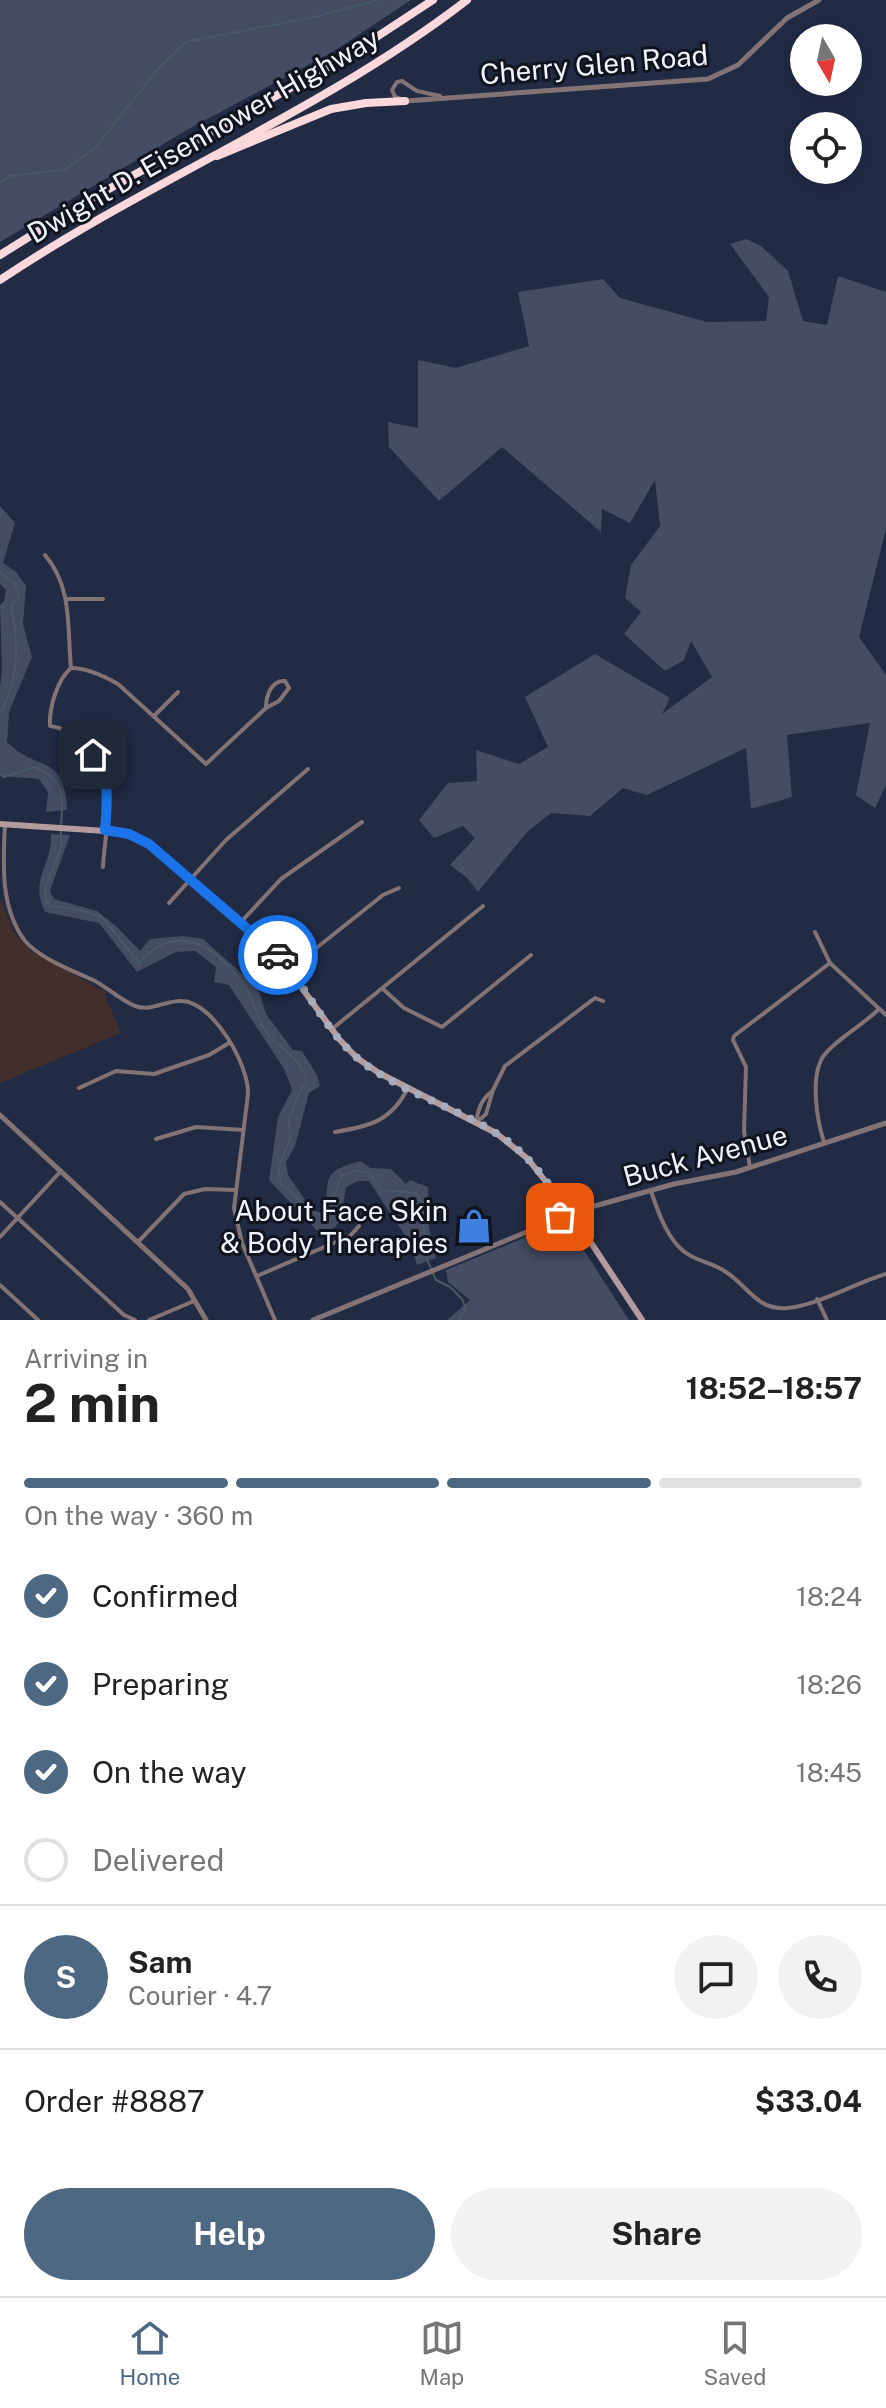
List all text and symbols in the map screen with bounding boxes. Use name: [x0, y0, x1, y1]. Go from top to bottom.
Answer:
street label: Dwight D. Eisenhower Highway: [21, 21, 385, 249]
north arrow: [790, 24, 862, 96]
map controls: [790, 24, 862, 184]
street label: Cherry Glen Road: [479, 38, 709, 90]
button: locate: [790, 112, 862, 184]
pin: [59, 721, 127, 789]
icon: home: [71, 733, 115, 777]
courier: [238, 915, 318, 995]
icon: car: [256, 933, 300, 977]
street label: Buck Avenue: [619, 1117, 791, 1193]
pin: [526, 1183, 594, 1251]
place label: About Face Skin & Body Therapies: [220, 1194, 448, 1259]
icon: bag: [538, 1195, 582, 1239]
shop icon: About Face Skin & Body Therapies: [455, 1207, 493, 1245]
text: Arriving in: [24, 1343, 148, 1374]
text: 18:52–18:57: [686, 1370, 862, 1406]
text: 2 min: [24, 1373, 160, 1434]
text: On the way · 360 m: [24, 1500, 253, 1531]
icon: check: [24, 1574, 68, 1618]
text: Confirmed: [92, 1578, 238, 1614]
text: 18:24: [796, 1581, 862, 1612]
icon: check: [24, 1662, 68, 1706]
text: Preparing: [92, 1666, 229, 1702]
text: 18:26: [797, 1669, 862, 1700]
icon: check: [24, 1750, 68, 1794]
text: On the way: [92, 1754, 246, 1790]
text: 18:45: [796, 1757, 862, 1788]
text: Delivered: [92, 1842, 224, 1878]
button: chat: [674, 1935, 758, 2019]
button: phone: [778, 1935, 862, 2019]
text: Sam: [128, 1944, 192, 1980]
text: S: [56, 1959, 76, 1995]
text: Courier · 4.7: [128, 1980, 272, 2011]
text: Order #8887: [24, 2083, 205, 2119]
text: $33.04: [755, 2083, 862, 2119]
button: Help: [24, 2188, 435, 2280]
button: Share: [451, 2188, 862, 2280]
tab: Home: [120, 2316, 180, 2390]
tab: Map: [419, 2316, 464, 2390]
tab: Saved: [703, 2316, 766, 2390]

